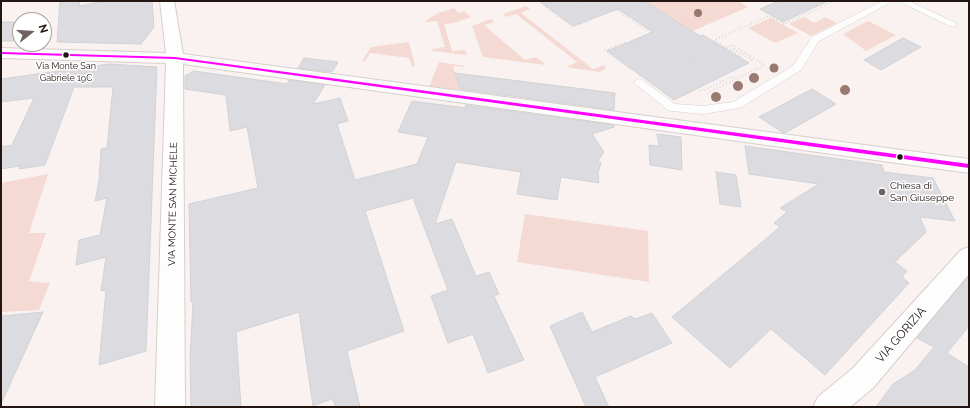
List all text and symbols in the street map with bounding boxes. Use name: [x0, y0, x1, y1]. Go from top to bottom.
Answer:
north arrow: [12, 12, 52, 52]
text: N: [36, 23, 50, 35]
marker: Via Monte San Gabriele 19C: [61, 50, 71, 60]
place label: Via Monte San Gabriele 19C: [36, 61, 96, 82]
street label: VIA MONTE SAN MICHELE: [166, 142, 180, 266]
unlabelled marker: [895, 152, 905, 162]
place label: Chiesa di San Giuseppe: [890, 180, 954, 204]
marker: Chiesa di San Giuseppe: [877, 187, 887, 197]
street label: VIA GORIZIA: [873, 304, 929, 366]

